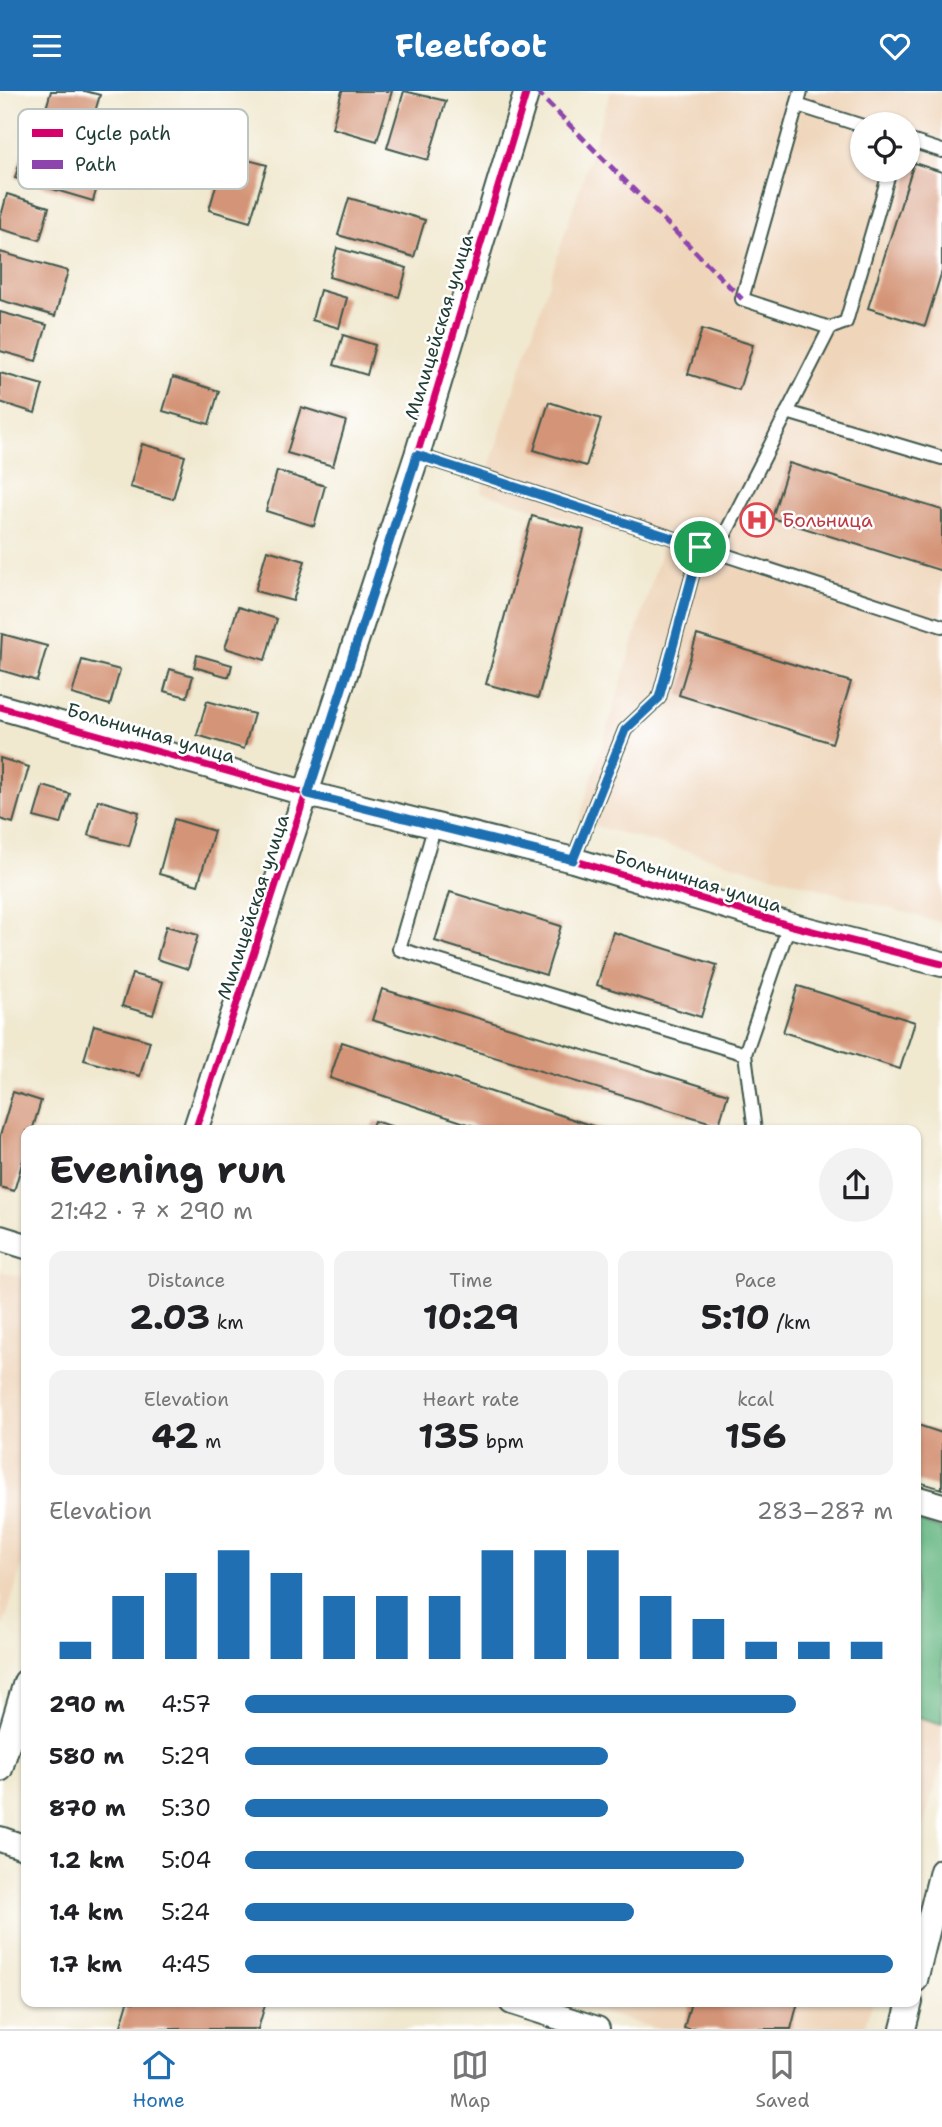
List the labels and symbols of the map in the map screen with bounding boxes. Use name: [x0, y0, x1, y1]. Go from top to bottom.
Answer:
legend: [18, 109, 248, 189]
text: Cycle path: [75, 121, 171, 146]
text: Path: [75, 152, 117, 177]
street label: Милицейская улица: [399, 231, 479, 423]
hospital icon: Больница: [738, 501, 776, 539]
place label: Больница: [782, 508, 873, 533]
pin: [670, 517, 730, 577]
street label: Больничная улица: [64, 697, 238, 769]
street label: Милицейская улица: [211, 811, 295, 1003]
street label: Больничная улица: [611, 844, 785, 918]

